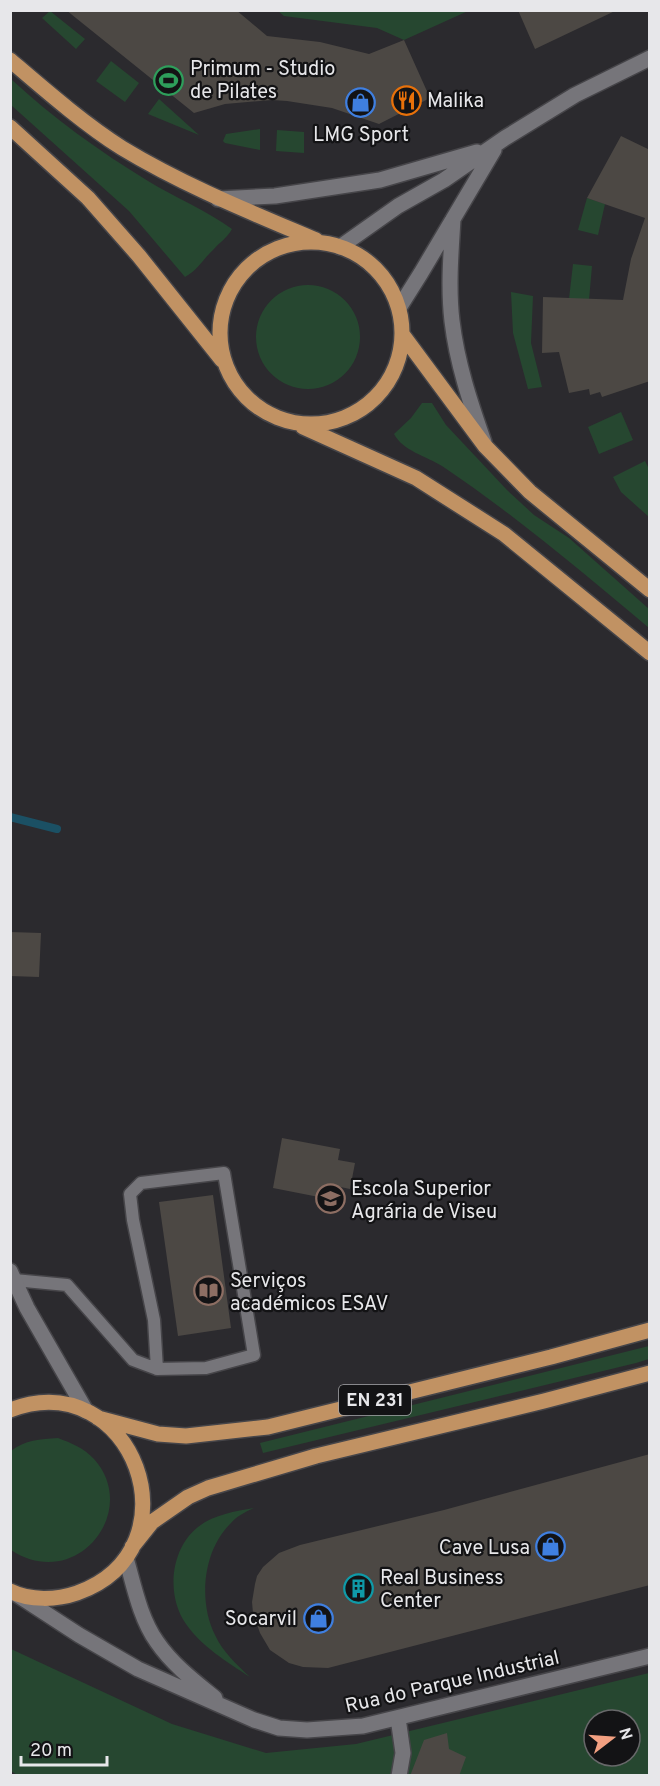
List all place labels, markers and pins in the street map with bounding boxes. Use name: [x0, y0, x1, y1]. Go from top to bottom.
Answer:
place label: Primum - Studio de Pilates: [190, 57, 336, 106]
sports icon: Primum - Studio de Pilates: [153, 64, 185, 96]
restaurant icon: Malika: [390, 84, 422, 116]
shop icon: LMG Sport: [345, 87, 377, 119]
place label: Malika: [427, 89, 484, 115]
place label: LMG Sport: [313, 123, 409, 149]
place label: Escola Superior Agrária de Viseu: [351, 1177, 497, 1226]
school or university icon: Escola Superior Agrária de Viseu: [314, 1183, 346, 1215]
place label: Serviços académicos ESAV: [230, 1269, 389, 1318]
library icon: Serviços académicos ESAV: [193, 1275, 225, 1307]
shop icon: Cave Lusa: [535, 1531, 567, 1563]
place label: Cave Lusa: [439, 1536, 530, 1562]
place label: Real Business Center: [380, 1566, 504, 1615]
building icon: Real Business Center: [343, 1573, 375, 1605]
shop icon: Socarvil: [302, 1602, 334, 1634]
place label: Socarvil: [225, 1607, 297, 1633]

